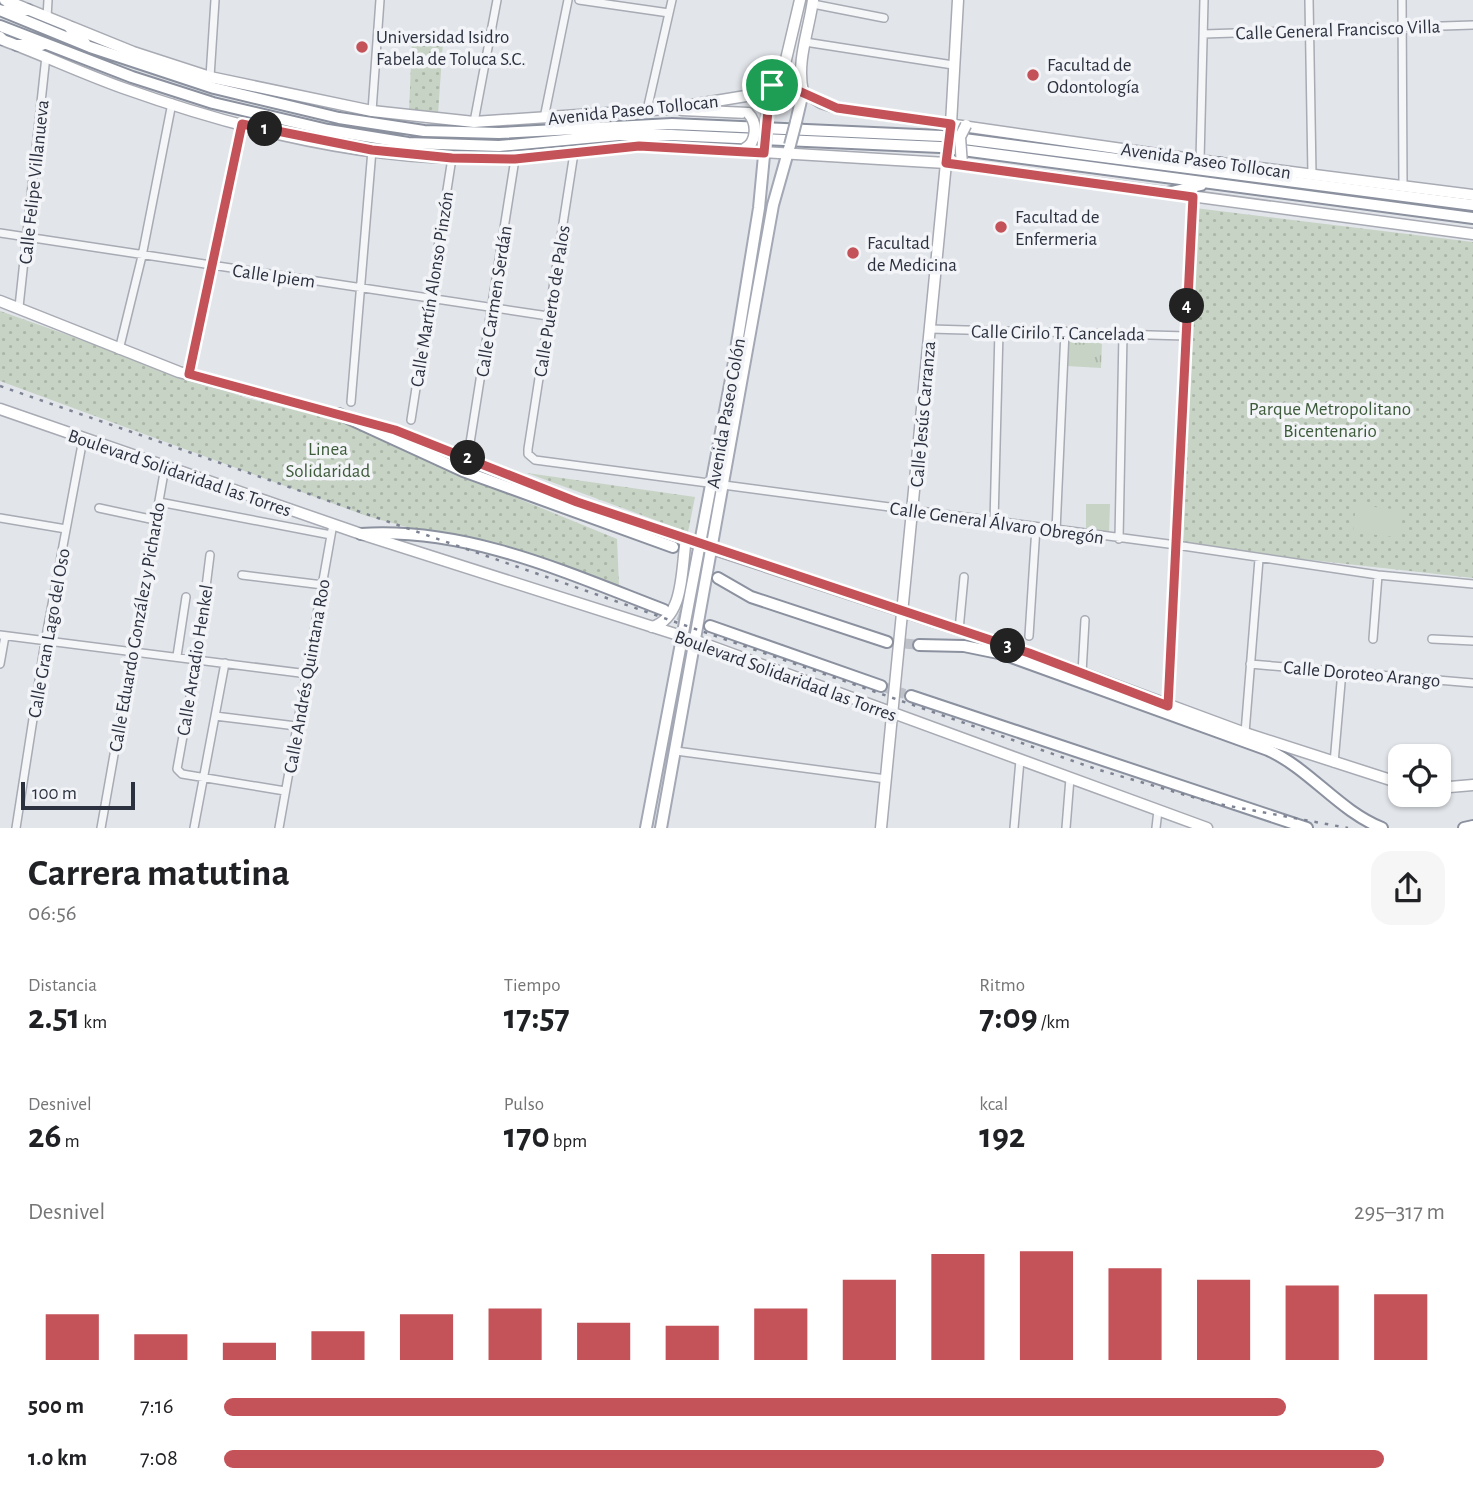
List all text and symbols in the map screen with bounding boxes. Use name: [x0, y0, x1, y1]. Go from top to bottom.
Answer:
street label: Calle General Francisco Villa: [1235, 17, 1441, 44]
place label: Universidad Isidro Fabela de Toluca S.C.: [376, 28, 526, 69]
marker: Universidad Isidro Fabela de Toluca S.C.: [354, 39, 370, 55]
pin: [742, 55, 802, 115]
place label: Facultad de Odontología: [1047, 56, 1140, 97]
icon: arrive: [753, 66, 791, 104]
marker: Facultad de Odontología: [1025, 67, 1041, 83]
street label: Avenida Paseo Tollocan: [547, 92, 719, 129]
street label: Calle Felipe Villanueva: [16, 99, 53, 265]
pin: 1: [247, 111, 282, 146]
text: 1: [261, 119, 268, 138]
street label: Avenida Paseo Tollocan: [1120, 140, 1292, 183]
street label: Calle Martín Alonso Pinzón: [408, 190, 457, 388]
place label: Facultad de Enfermeria: [1015, 208, 1100, 249]
marker: Facultad de Enfermeria: [993, 219, 1009, 235]
street label: Calle Carmen Serdán: [473, 224, 516, 378]
street label: Calle Puerto de Palos: [531, 224, 574, 378]
place label: Facultad de Medicina: [867, 234, 957, 275]
marker: Facultad de Medicina: [845, 245, 861, 261]
street label: Calle Ipiem: [231, 261, 316, 292]
pin: 4: [1170, 288, 1204, 324]
text: 4: [1182, 296, 1191, 315]
street label: Calle Cirilo T. Cancelada: [971, 322, 1145, 345]
street label: Avenida Paseo Colón: [704, 337, 749, 490]
street label: Calle Jesús Carranza: [908, 340, 939, 488]
park label: Parque Metropolitano Bicentenario: [1249, 400, 1411, 441]
street label: Boulevard Solidaridad las Torres: [65, 426, 294, 521]
park label: Linea Solidaridad: [286, 440, 371, 481]
pin: 2: [450, 440, 486, 476]
text: 2: [463, 448, 472, 467]
street label: Calle General Álvaro Obregón: [889, 497, 1105, 548]
street label: Calle Eduardo González y Pichardo: [106, 501, 169, 753]
street label: Calle Gran Lago del Oso: [25, 547, 74, 719]
street label: Calle Andrés Quintana Roo: [281, 578, 334, 775]
street label: Calle Arcadio Henkel: [174, 583, 217, 737]
street label: Boulevard Solidaridad las Torres: [672, 627, 899, 725]
pin: 3: [990, 628, 1026, 664]
text: 3: [1003, 636, 1012, 655]
street label: Calle Doroteo Arango: [1283, 658, 1441, 691]
map controls: [1388, 744, 1451, 807]
button: locate: [1388, 744, 1451, 807]
scale bar: [21, 779, 135, 811]
text: 100 m: [32, 784, 77, 803]
button: share: [1371, 851, 1445, 925]
text: Carrera matutina: [28, 855, 290, 893]
text: 06:56: [28, 902, 77, 925]
text: Distancia: [28, 976, 97, 995]
text: Tiempo: [504, 976, 561, 995]
text: Ritmo: [979, 976, 1025, 995]
text: 2.51: [28, 1000, 80, 1035]
text: 17:57: [504, 1000, 570, 1035]
text: 7:09: [979, 1000, 1038, 1035]
text: km: [80, 1013, 107, 1032]
text: /km: [1038, 1013, 1070, 1032]
text: Desnivel: [28, 1095, 92, 1114]
text: Pulso: [504, 1095, 544, 1114]
text: kcal: [979, 1095, 1008, 1114]
text: 26: [28, 1119, 61, 1154]
text: 170: [504, 1119, 550, 1154]
text: 192: [979, 1119, 1025, 1154]
text: m: [61, 1132, 80, 1151]
text: bpm: [550, 1132, 587, 1151]
text: Desnivel: [28, 1201, 105, 1224]
text: 295–317 m: [1354, 1201, 1445, 1224]
text: 500 m: [28, 1395, 84, 1418]
text: 7:16: [140, 1395, 174, 1418]
text: 1.0 km: [28, 1447, 87, 1470]
text: 7:08: [140, 1447, 178, 1470]

